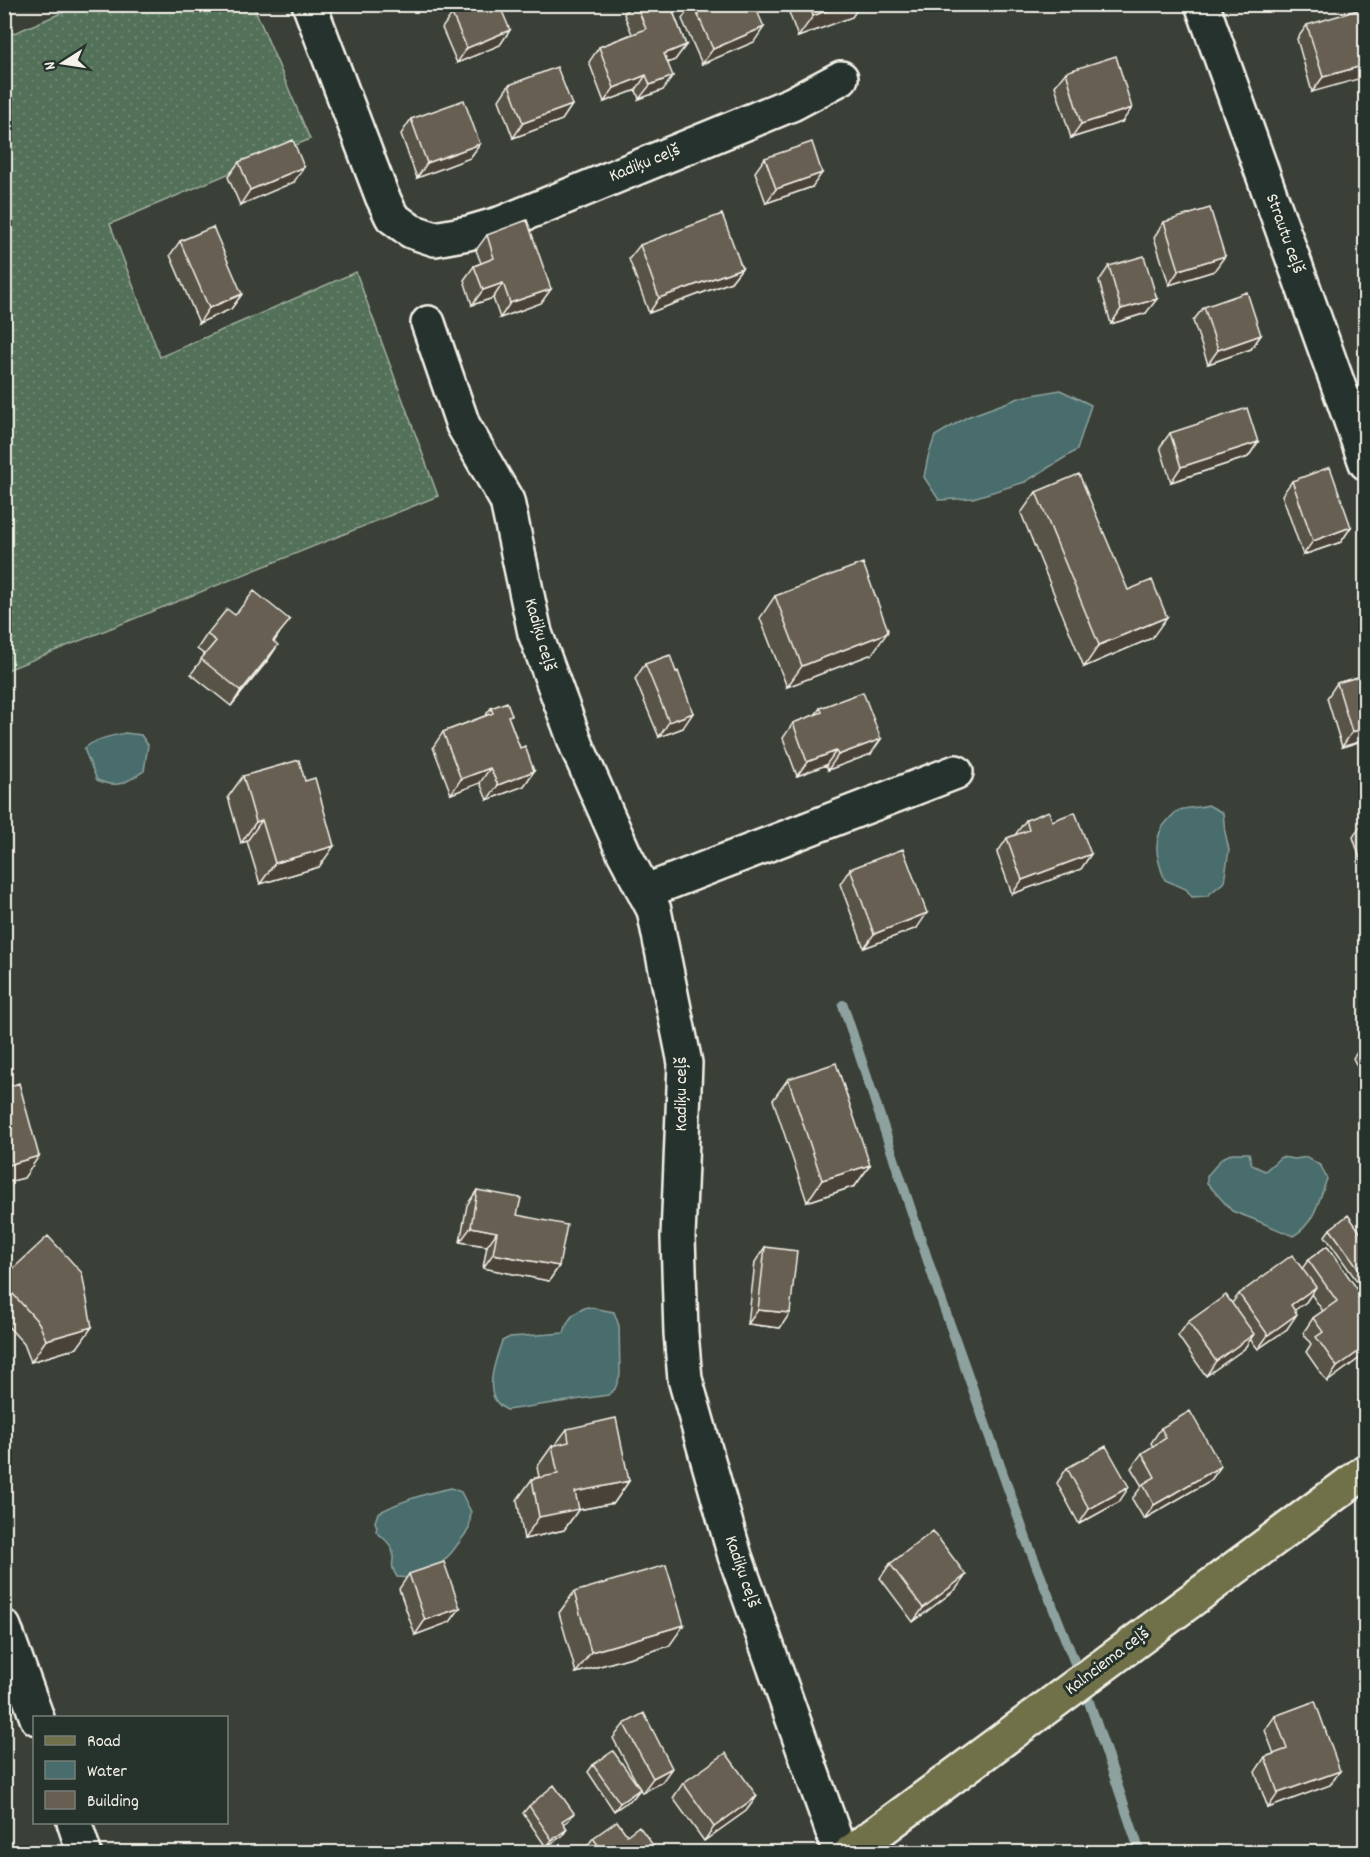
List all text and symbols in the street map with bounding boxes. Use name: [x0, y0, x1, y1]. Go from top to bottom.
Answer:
north arrow: [33, 33, 93, 93]
text: N: [39, 59, 63, 72]
street label: Kadiķu ceļš: [606, 138, 685, 190]
street label: Strautu ceļš: [1258, 191, 1310, 278]
street label: Kadiķu ceļš: [517, 596, 561, 675]
street label: Kadiķu ceļš: [670, 1056, 695, 1131]
street label: Kadiķu ceļš: [717, 1533, 765, 1612]
street label: Kalnciema ceļš: [1061, 1622, 1156, 1702]
legend: [33, 1716, 228, 1824]
text: Road: [87, 1730, 121, 1755]
text: Water: [87, 1760, 127, 1785]
text: Building: [87, 1790, 139, 1815]

